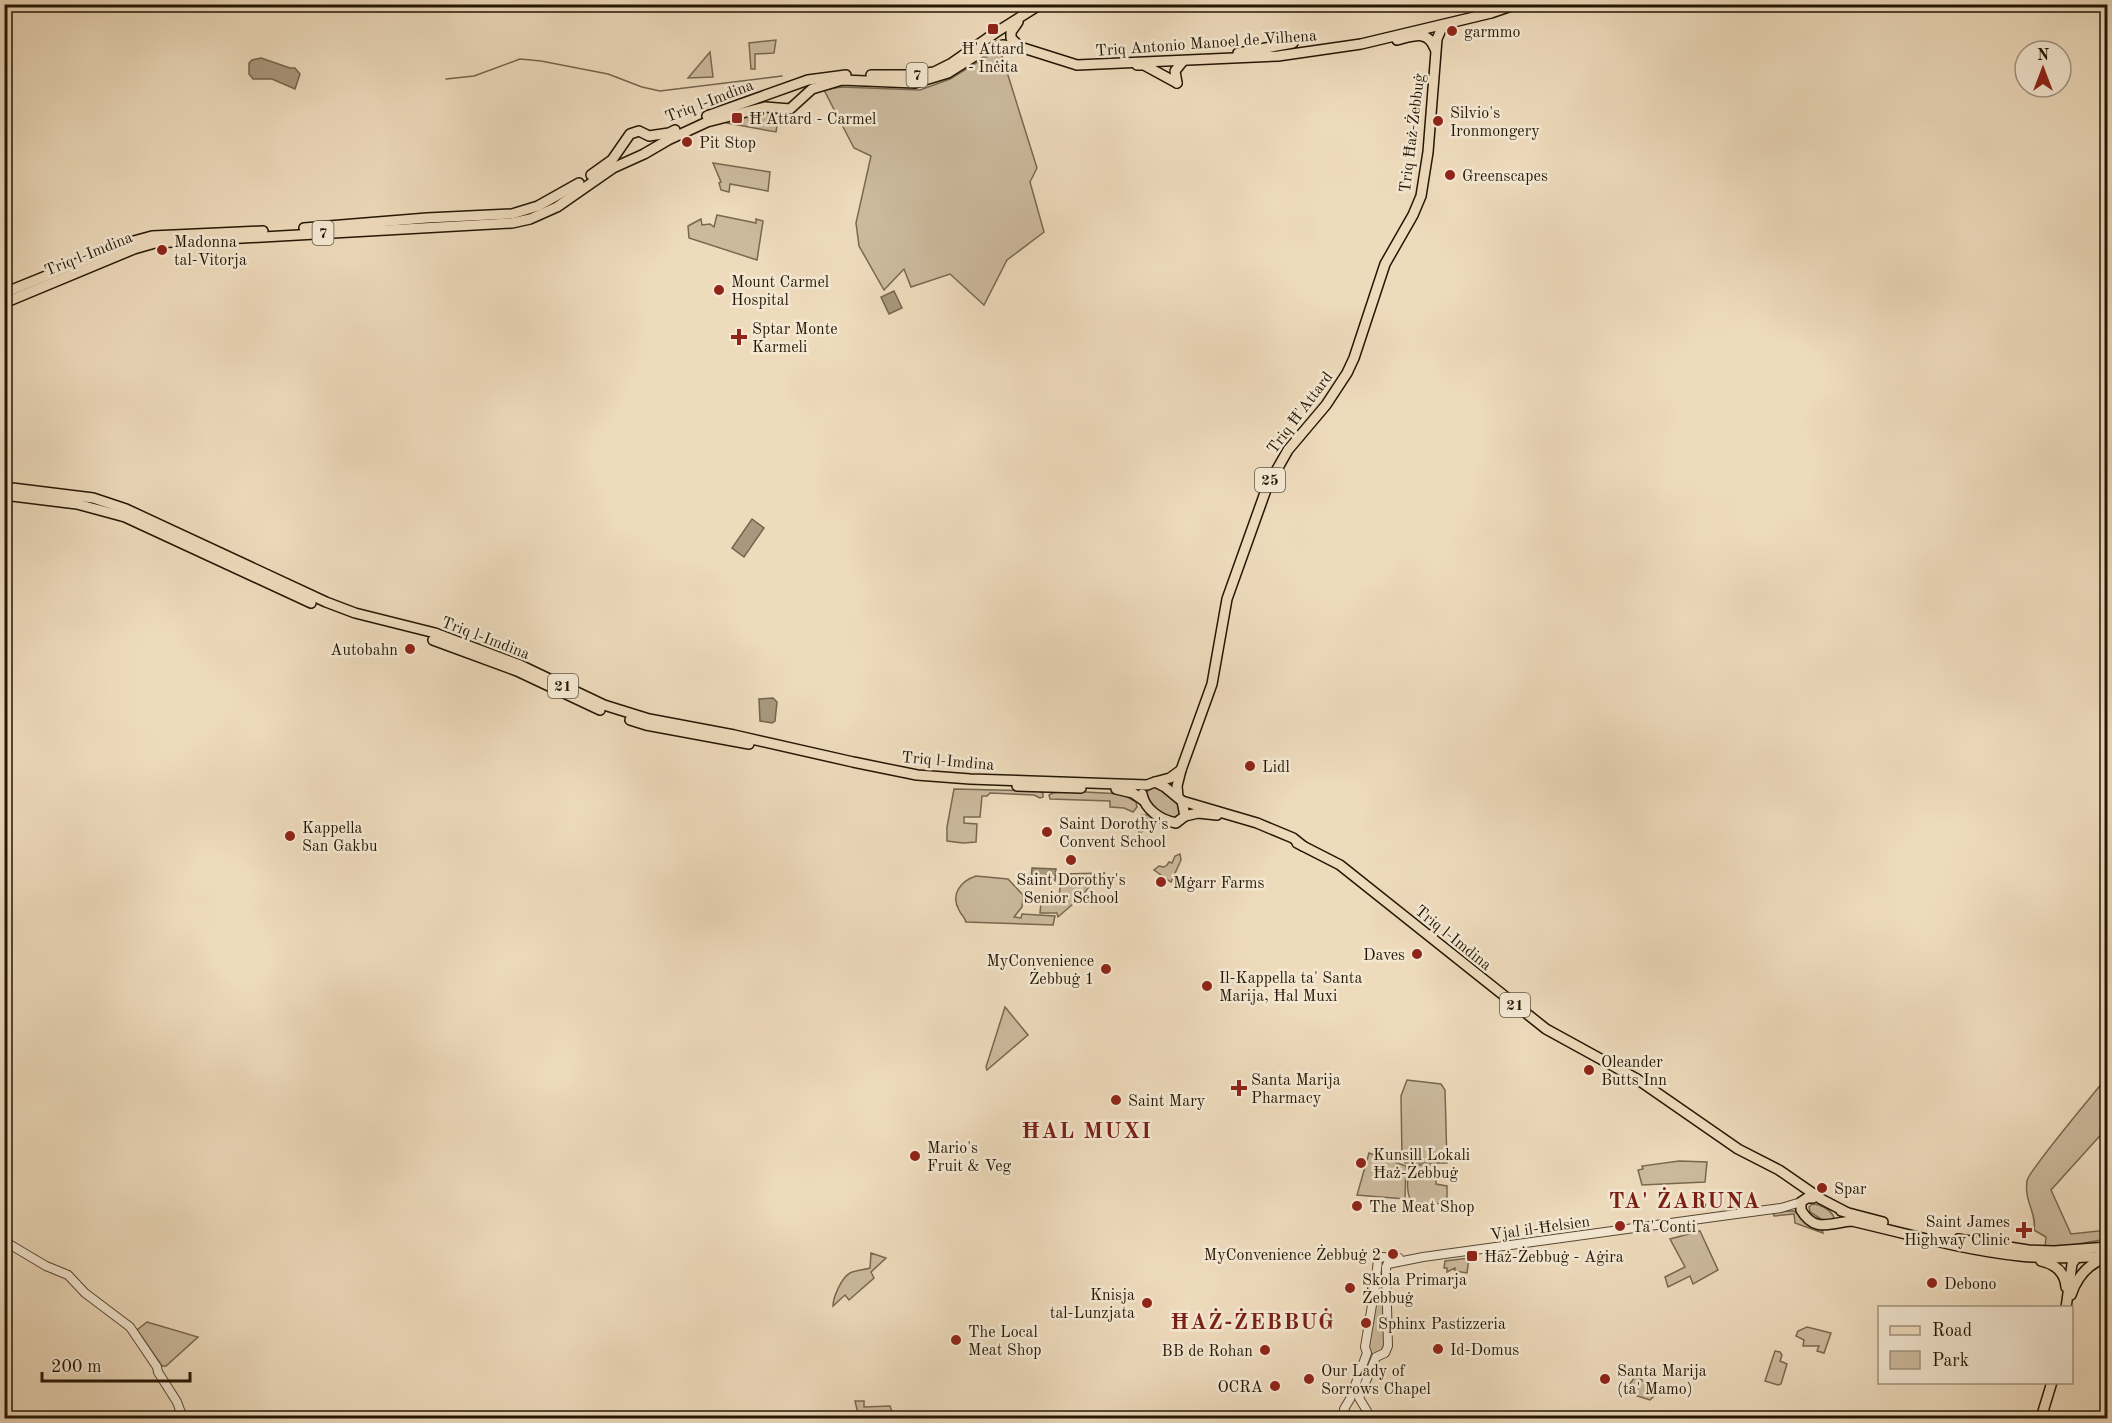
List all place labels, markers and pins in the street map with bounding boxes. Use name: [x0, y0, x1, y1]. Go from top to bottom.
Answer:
marker: Ħ'Attard - Inċita: [986, 22, 1000, 36]
marker: garmmo: [1445, 24, 1459, 38]
place label: garmmo: [1464, 25, 1521, 41]
place label: Ħ'Attard - Inċita: [962, 42, 1024, 76]
place label: Silvio's Ironmongery: [1450, 106, 1540, 140]
marker: Ħ'Attard - Carmel: [730, 111, 744, 125]
place label: Ħ'Attard - Carmel: [749, 112, 876, 128]
marker: Silvio's Ironmongery: [1431, 114, 1445, 128]
marker: Pit Stop: [680, 135, 694, 149]
place label: Pit Stop: [699, 136, 756, 152]
marker: Greenscapes: [1443, 168, 1457, 182]
place label: Greenscapes: [1462, 169, 1548, 185]
place label: Madonna tal-Vitorja: [174, 235, 247, 269]
marker: Madonna tal-Vitorja: [155, 243, 169, 257]
place label: Mount Carmel Hospital: [731, 275, 829, 309]
marker: Mount Carmel Hospital: [712, 283, 726, 297]
place label: Sptar Monte Karmeli: [752, 322, 838, 356]
marker: Sptar Monte Karmeli: [730, 328, 748, 346]
marker: Autobahn: [403, 642, 417, 656]
place label: Autobahn: [330, 643, 398, 659]
marker: Lidl: [1243, 759, 1257, 773]
place label: Lidl: [1262, 760, 1290, 776]
place label: Saint Dorothy's Convent School: [1059, 817, 1168, 851]
place label: Kappella San Gakbu: [302, 821, 378, 855]
marker: Saint Dorothy's Convent School: [1040, 825, 1054, 839]
marker: Kappella San Gakbu: [283, 829, 297, 843]
marker: Saint Dorothy's Senior School: [1064, 853, 1078, 867]
place label: Saint Dorothy's Senior School: [1016, 873, 1126, 907]
marker: Mġarr Farms: [1154, 875, 1168, 889]
place label: Mġarr Farms: [1173, 876, 1265, 892]
marker: Daves: [1410, 947, 1424, 961]
place label: Daves: [1363, 948, 1405, 964]
place label: MyConvenience Żebbuġ 1: [986, 954, 1094, 988]
marker: MyConvenience Żebbuġ 1: [1099, 962, 1113, 976]
place label: Il-Kappella ta' Santa Marija, Ħal Muxi: [1219, 971, 1362, 1005]
marker: Il-Kappella ta' Santa Marija, Ħal Muxi: [1200, 979, 1214, 993]
place label: Oleander Butts Inn: [1601, 1055, 1667, 1089]
marker: Oleander Butts Inn: [1582, 1063, 1596, 1077]
place label: Santa Marija Pharmacy: [1251, 1073, 1341, 1107]
marker: Santa Marija Pharmacy: [1232, 1081, 1246, 1095]
marker: Saint Mary: [1109, 1093, 1123, 1107]
place label: Saint Mary: [1128, 1094, 1206, 1110]
place label: Mario's Fruit & Veg: [927, 1141, 1012, 1175]
place label: Kunsill Lokali Ħaż-Żebbuġ: [1373, 1148, 1470, 1182]
marker: Mario's Fruit & Veg: [908, 1149, 922, 1163]
marker: Kunsill Lokali Ħaż-Żebbuġ: [1354, 1156, 1368, 1170]
marker: Spar: [1815, 1181, 1829, 1195]
place label: Spar: [1834, 1182, 1867, 1198]
marker: The Meat Shop: [1350, 1199, 1364, 1213]
place label: The Meat Shop: [1369, 1200, 1475, 1216]
place label: Saint James Highway Clinic: [1904, 1215, 2010, 1249]
marker: Ta' Conti: [1613, 1219, 1627, 1233]
place label: Ta' Conti: [1632, 1220, 1696, 1236]
marker: Saint James Highway Clinic: [2015, 1221, 2033, 1239]
place label: MyConvenience Żebbuġ 2: [1204, 1244, 1381, 1264]
place label: Ħaż-Żebbuġ - Aġira: [1484, 1246, 1624, 1266]
marker: MyConvenience Żebbuġ 2: [1386, 1247, 1400, 1261]
marker: Ħaż-Żebbuġ - Aġira: [1465, 1249, 1479, 1263]
place label: Skola Primarja Żebbuġ: [1362, 1273, 1467, 1307]
marker: Debono: [1925, 1276, 1939, 1290]
place label: Debono: [1944, 1277, 1997, 1293]
marker: Skola Primarja Żebbuġ: [1343, 1281, 1357, 1295]
place label: Knisja tal-Lunzjata: [1050, 1288, 1135, 1322]
marker: Knisja tal-Lunzjata: [1140, 1296, 1154, 1310]
marker: Sphinx Pastizzeria: [1359, 1316, 1373, 1330]
place label: Sphinx Pastizzeria: [1378, 1317, 1506, 1333]
place label: The Local Meat Shop: [968, 1325, 1042, 1359]
marker: The Local Meat Shop: [949, 1333, 963, 1347]
marker: Id-Domus: [1431, 1342, 1445, 1356]
marker: BB de Rohan: [1258, 1343, 1272, 1357]
place label: Id-Domus: [1450, 1343, 1519, 1359]
place label: BB de Rohan: [1162, 1344, 1253, 1360]
place label: Our Lady of Sorrows Chapel: [1321, 1364, 1431, 1398]
place label: Santa Marija (ta' Mamo): [1617, 1364, 1707, 1398]
marker: Our Lady of Sorrows Chapel: [1302, 1372, 1316, 1386]
marker: Santa Marija (ta' Mamo): [1598, 1372, 1612, 1386]
marker: OCRA: [1268, 1379, 1282, 1393]
place label: OCRA: [1217, 1380, 1263, 1396]

